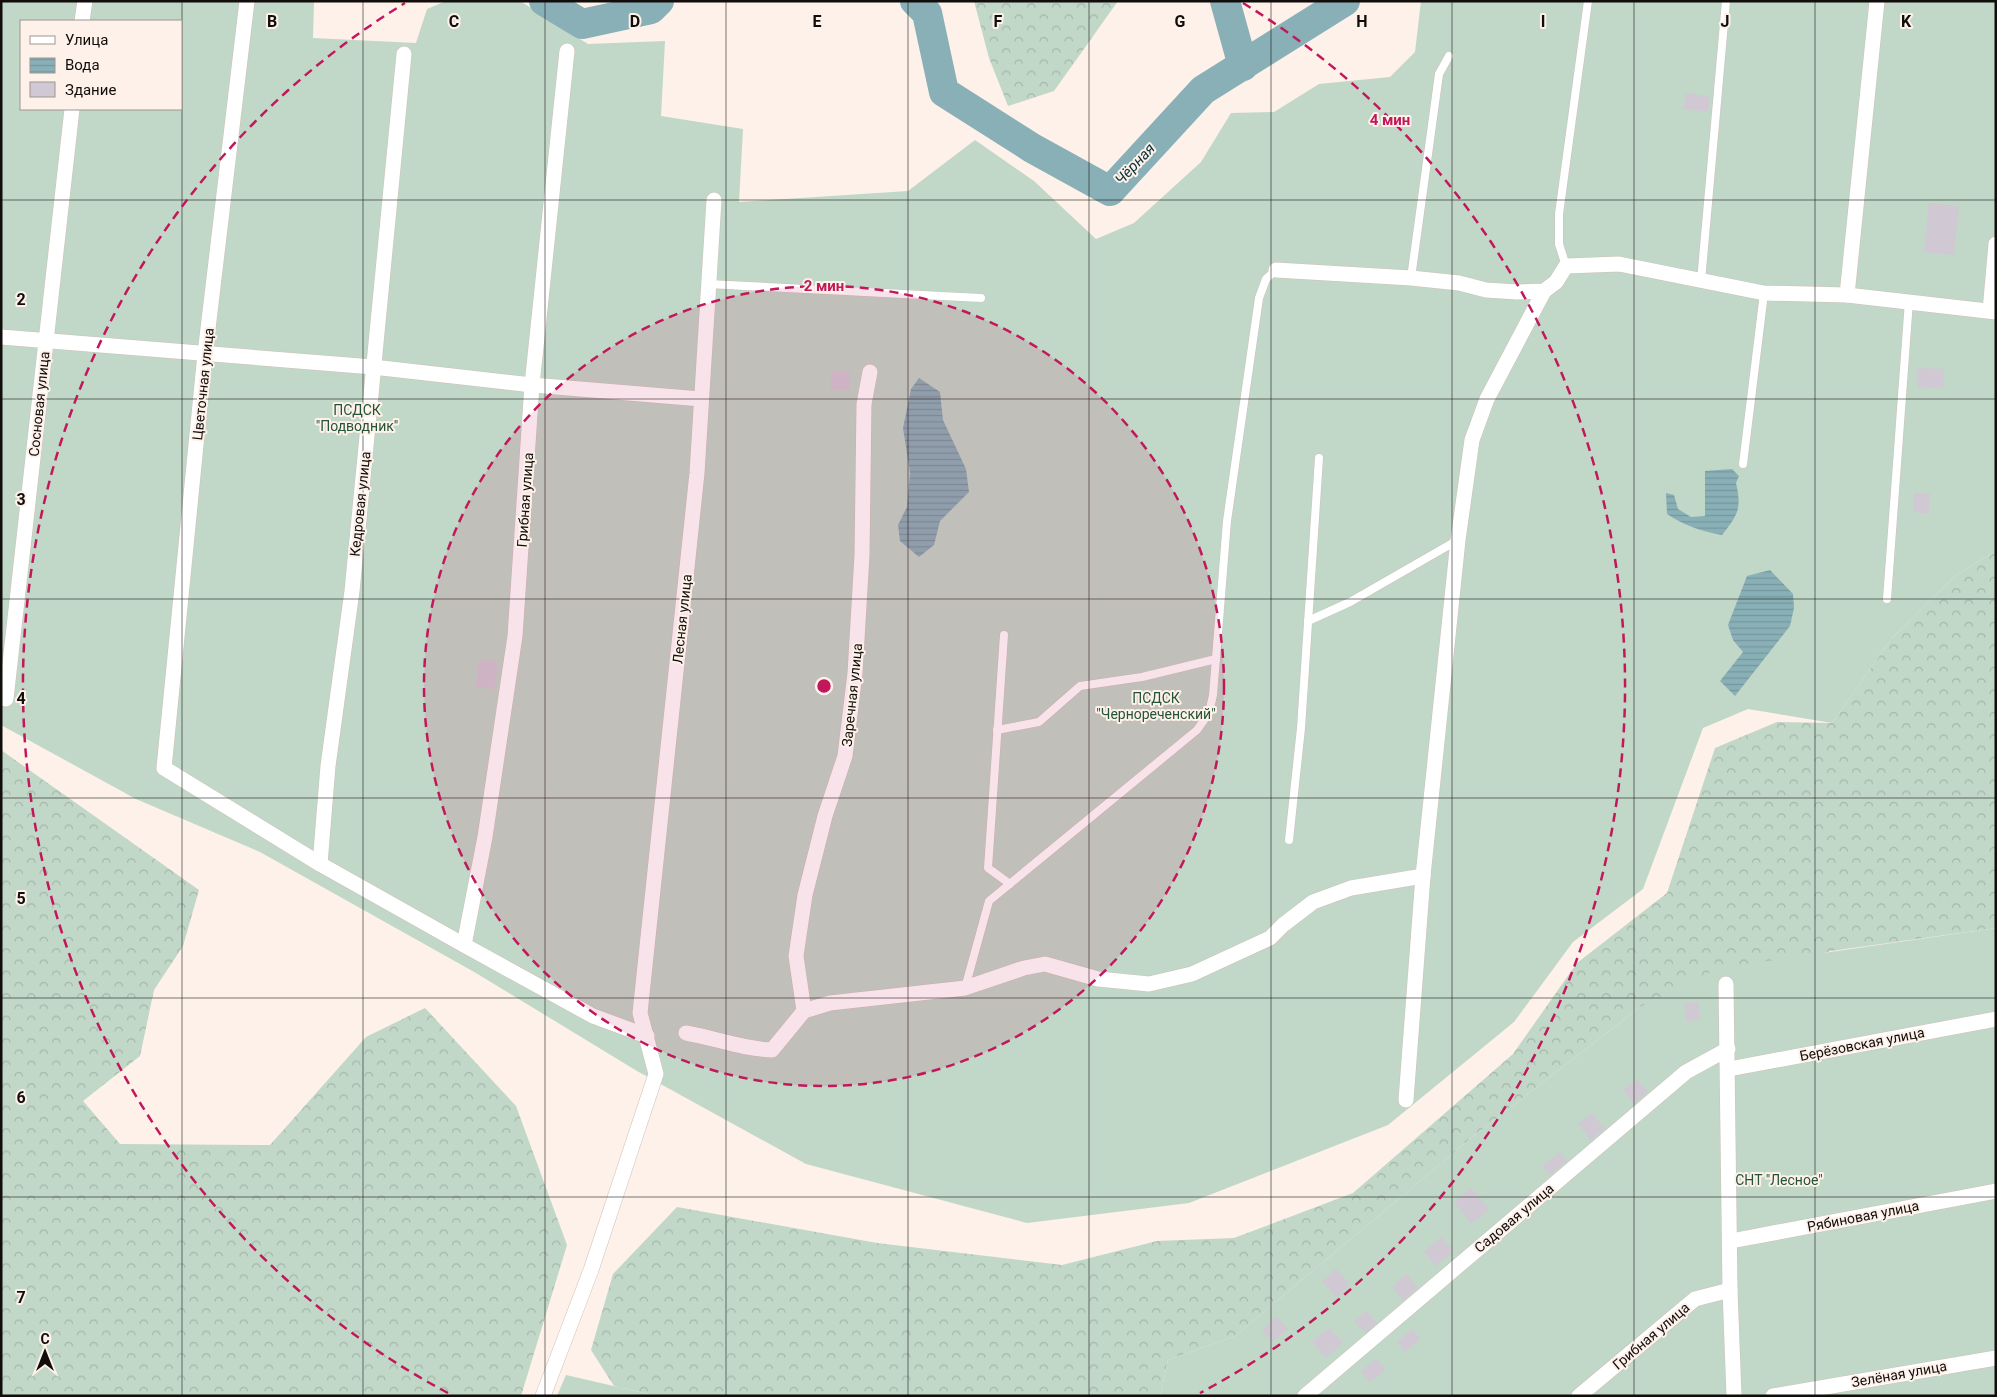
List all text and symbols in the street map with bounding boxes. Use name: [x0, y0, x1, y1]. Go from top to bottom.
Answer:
text: B: [267, 12, 277, 31]
text: C: [449, 12, 459, 31]
text: D: [630, 12, 640, 31]
text: E: [813, 12, 822, 31]
text: F: [994, 12, 1003, 31]
text: G: [1175, 12, 1186, 31]
text: H: [1356, 12, 1368, 31]
text: I: [1541, 12, 1545, 31]
text: J: [1721, 12, 1729, 31]
text: K: [1901, 12, 1912, 31]
legend: [20, 20, 182, 110]
text: Улица: [65, 31, 108, 49]
text: Вода: [65, 56, 100, 74]
text: Здание: [65, 81, 116, 99]
text: 4 мин: [1370, 111, 1410, 129]
water label: Чёрная: [1111, 140, 1159, 188]
text: 2 мин: [804, 277, 844, 295]
text: 2: [16, 290, 26, 309]
street label: Цветочная улица: [189, 327, 217, 441]
street label: Сосновая улица: [26, 351, 52, 457]
park label: ПСДСК "Подводник": [316, 402, 398, 434]
street label: Кедровая улица: [347, 451, 373, 557]
street label: Грибная улица: [514, 452, 536, 548]
text: 3: [16, 490, 26, 509]
street label: Лесная улица: [669, 573, 695, 665]
street label: Заречная улица: [839, 642, 865, 748]
centre of rings: [815, 677, 833, 695]
text: 4: [16, 689, 26, 708]
park label: ПСДСК "Чернореченский": [1096, 690, 1216, 722]
text: 5: [16, 889, 26, 908]
street label: Берёзовская улица: [1798, 1024, 1926, 1064]
text: 6: [16, 1088, 26, 1107]
park label: СНТ "Лесное": [1735, 1172, 1823, 1188]
street label: Садовая улица: [1471, 1180, 1557, 1256]
street label: Рябиновая улица: [1806, 1197, 1920, 1235]
text: 7: [16, 1288, 26, 1307]
street label: Грибная улица: [1609, 1299, 1693, 1373]
north arrow: [20, 1327, 70, 1377]
text: С: [40, 1331, 50, 1347]
street label: Зелёная улица: [1850, 1358, 1948, 1390]

